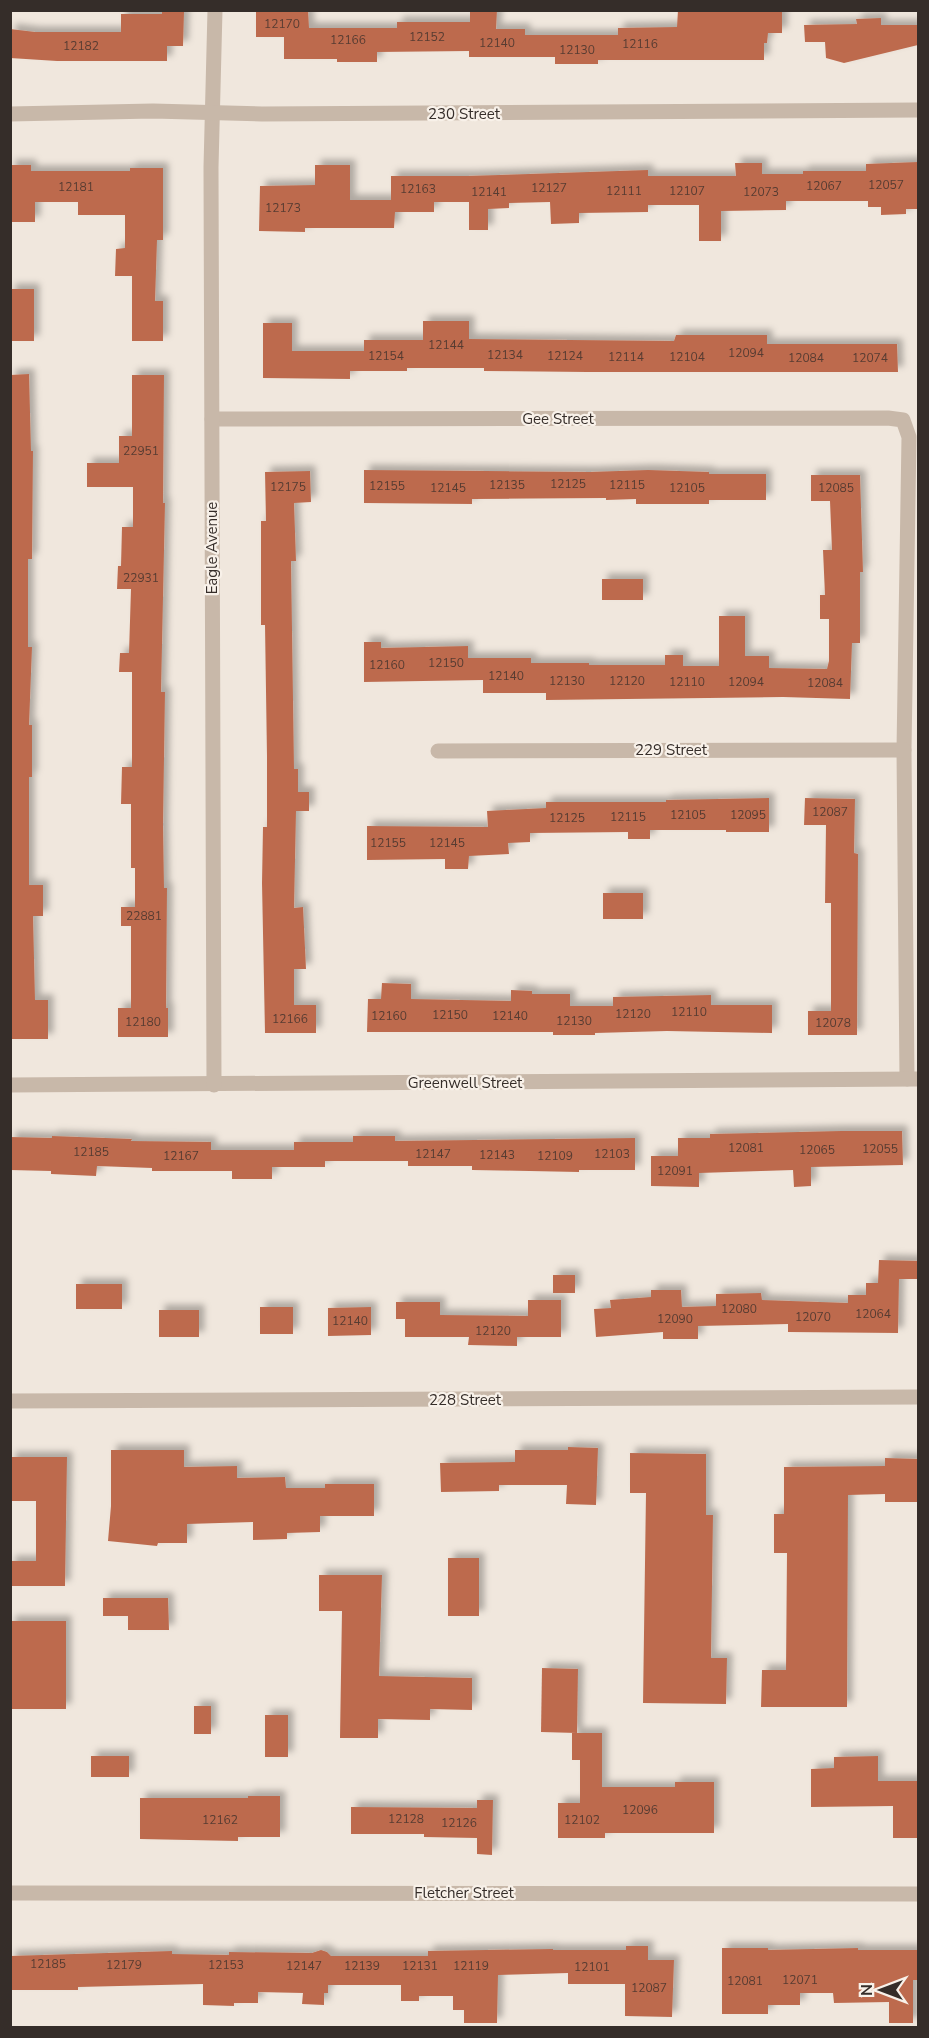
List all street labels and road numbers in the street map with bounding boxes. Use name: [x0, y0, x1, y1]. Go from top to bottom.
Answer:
street label: 230 Street: [428, 104, 501, 124]
street label: Gee Street: [522, 409, 595, 429]
street label: Eagle Avenue: [202, 502, 222, 594]
street label: 229 Street: [635, 740, 708, 760]
street label: Greenwell Street: [408, 1073, 523, 1093]
street label: 228 Street: [429, 1390, 502, 1410]
street label: Fletcher Street: [414, 1883, 514, 1903]

